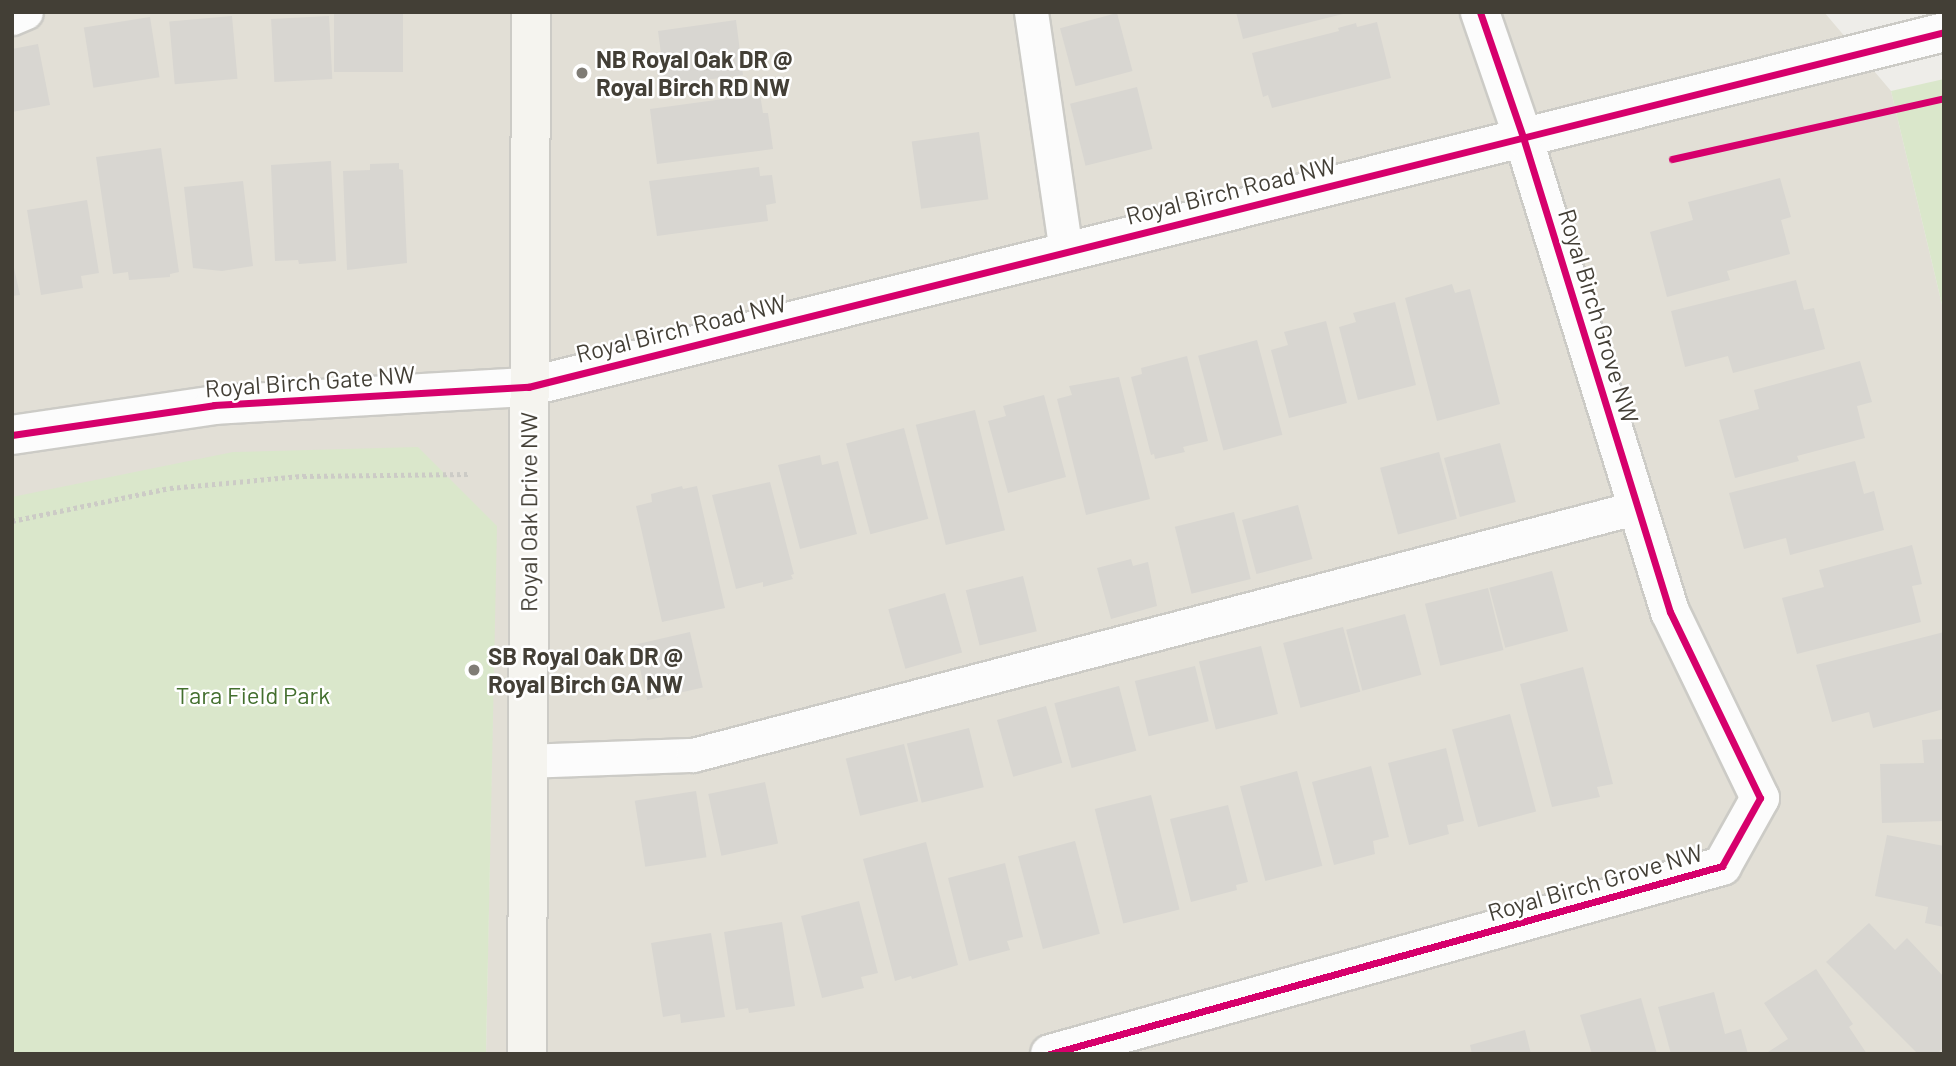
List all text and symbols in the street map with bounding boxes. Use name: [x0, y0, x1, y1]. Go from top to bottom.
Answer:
place label: NB Royal Oak DR @ Royal Birch RD NW: [596, 45, 793, 101]
marker: NB Royal Oak DR @ Royal Birch RD NW: [574, 65, 590, 81]
street label: Royal Birch Road NW: [1123, 150, 1339, 230]
street label: Royal Birch Grove NW: [1553, 205, 1645, 427]
street label: Royal Birch Road NW: [573, 288, 789, 368]
street label: Royal Birch Gate NW: [204, 359, 416, 403]
street label: Royal Oak Drive NW: [514, 412, 542, 612]
place label: SB Royal Oak DR @ Royal Birch GA NW: [488, 642, 683, 698]
marker: SB Royal Oak DR @ Royal Birch GA NW: [466, 662, 482, 678]
park label: Tara Field Park: [176, 681, 330, 709]
street label: Royal Birch Grove NW: [1484, 838, 1706, 926]

